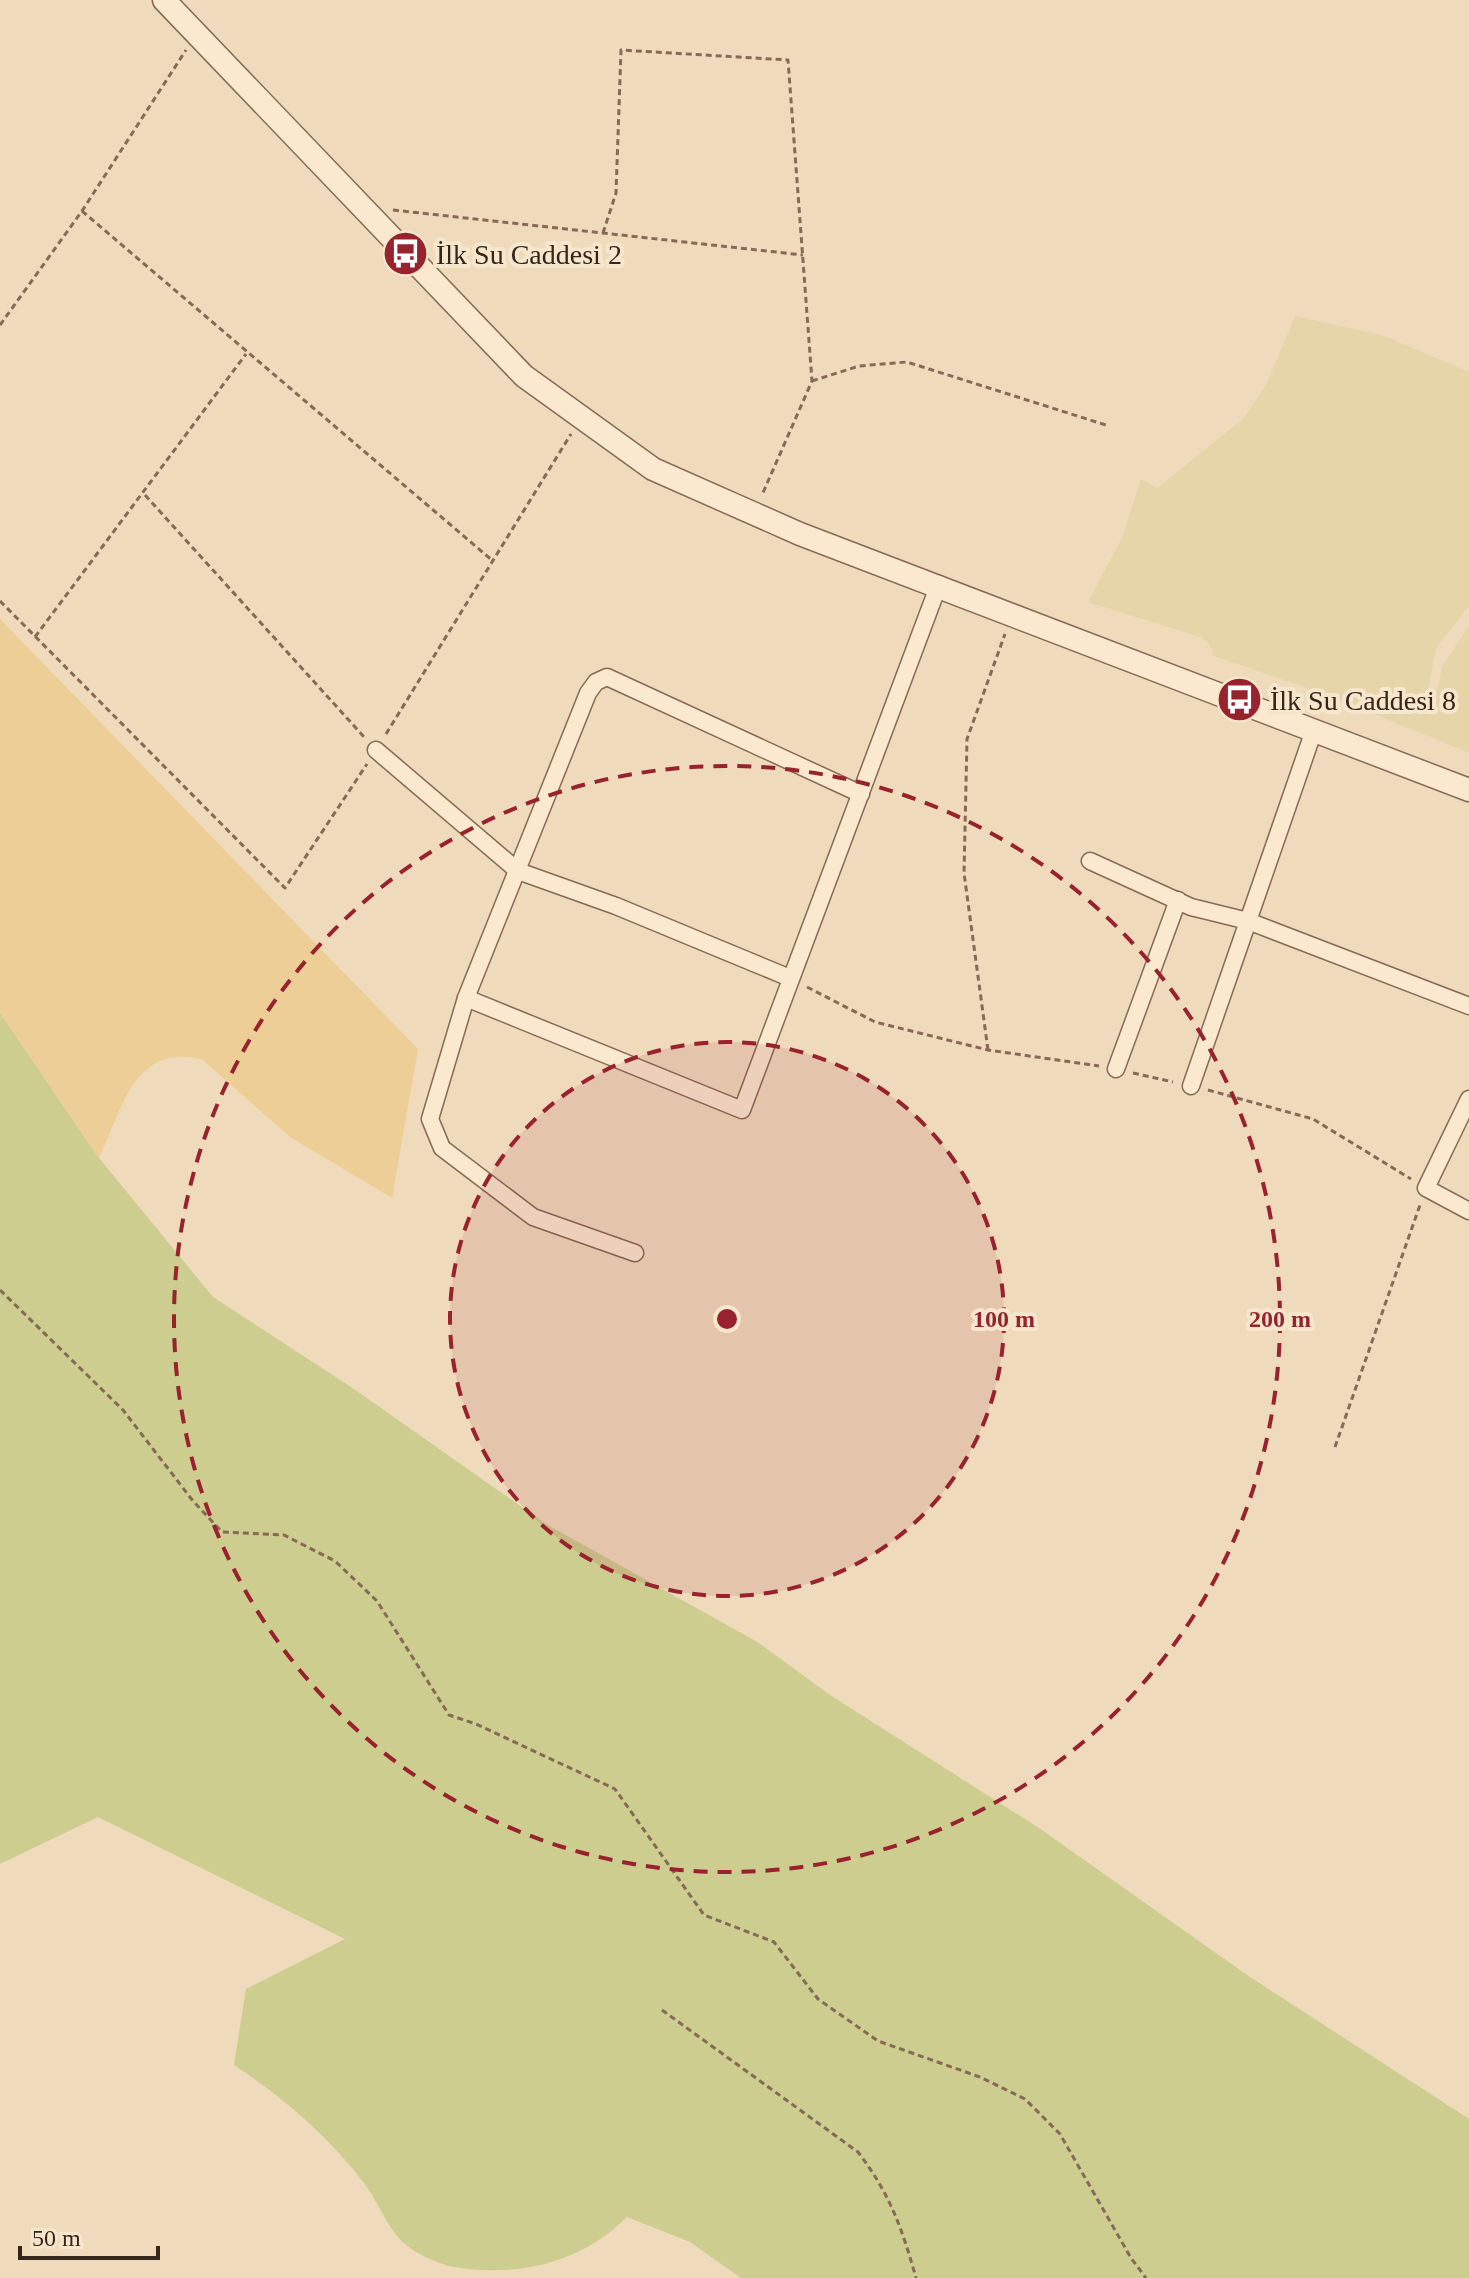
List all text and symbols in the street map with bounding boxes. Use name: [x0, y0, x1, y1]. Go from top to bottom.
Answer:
bus stop icon: İlk Su Caddesi 2: [381, 230, 429, 278]
place label: İlk Su Caddesi 2: [436, 239, 622, 270]
bus stop icon: İlk Su Caddesi 8: [1215, 676, 1263, 724]
place label: İlk Su Caddesi 8: [1270, 685, 1456, 716]
centre of rings: [713, 1305, 741, 1333]
text: 100 m: [973, 1306, 1035, 1332]
text: 200 m: [1249, 1306, 1311, 1332]
scale bar: [20, 2210, 158, 2260]
text: 50 m: [32, 2225, 81, 2251]

